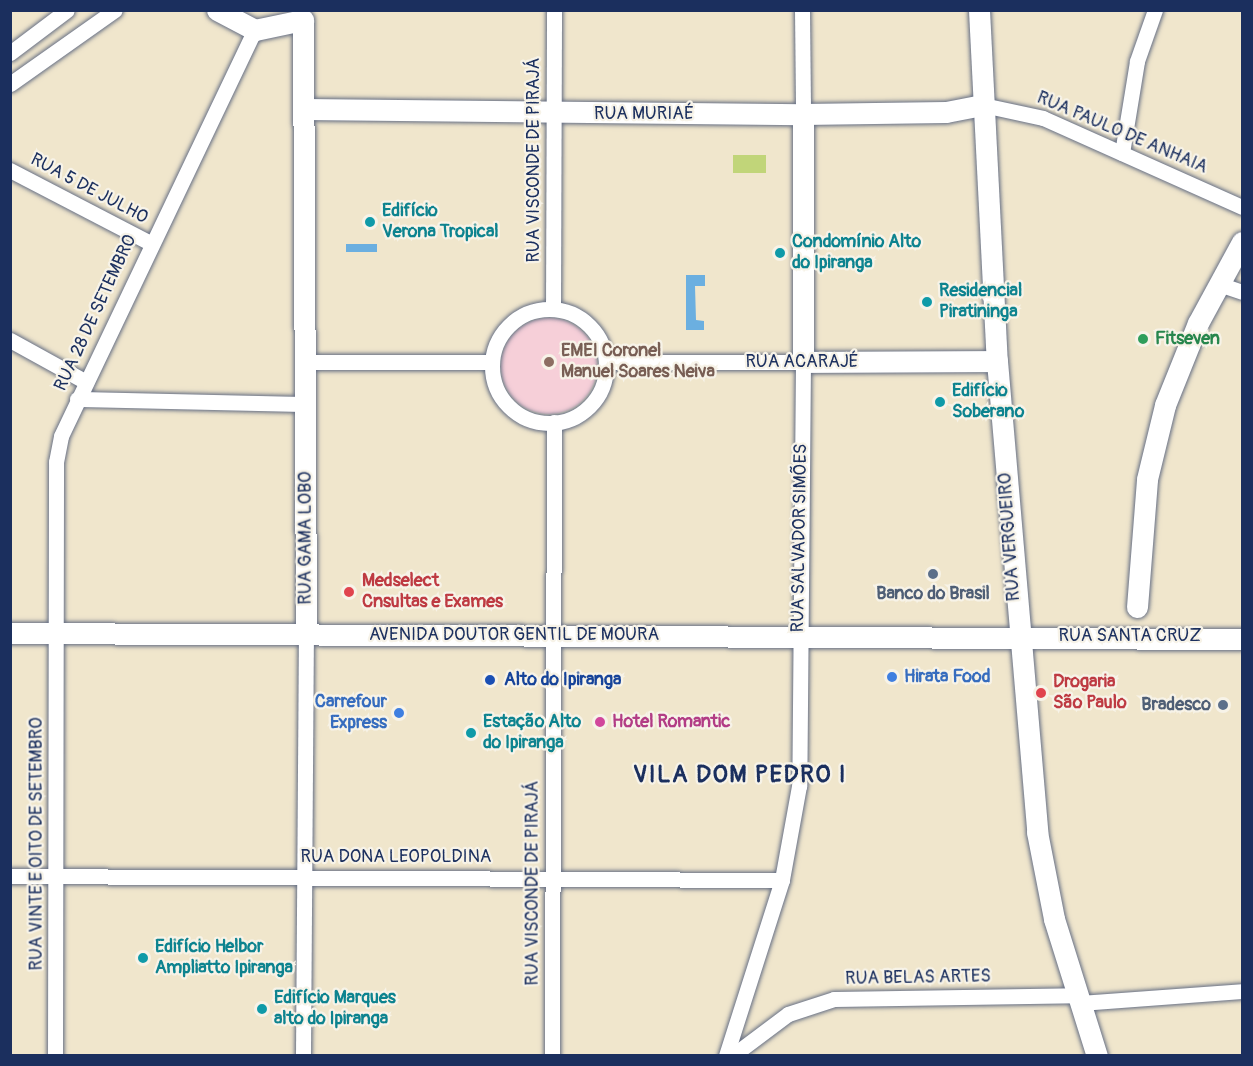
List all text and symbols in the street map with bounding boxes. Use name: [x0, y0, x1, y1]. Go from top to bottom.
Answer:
street label: RUA VISCONDE DE PIRAJÁ: [523, 57, 545, 263]
street label: RUA PAULO DE ANHAIA: [1033, 87, 1211, 179]
street label: RUA MURIAÉ: [594, 103, 694, 125]
street label: RUA 5 DE JULHO: [27, 149, 151, 229]
place label: Edifício Verona Tropical: [382, 201, 499, 244]
marker: Edifício Verona Tropical: [363, 215, 377, 229]
street label: RUA 28 DE SETEMBRO: [50, 232, 142, 394]
place label: Condomínio Alto do Ipiranga: [792, 232, 921, 274]
marker: Condomínio Alto do Ipiranga: [773, 246, 787, 260]
place label: Residencial Piratininga: [939, 281, 1022, 324]
marker: Residencial Piratininga: [920, 295, 934, 309]
place label: Fitseven: [1155, 328, 1220, 350]
marker: Fitseven: [1136, 332, 1150, 346]
place label: EMEI Coronel Manuel Soares Neiva: [561, 341, 715, 384]
street label: RUA ACARAJÉ: [745, 351, 859, 373]
marker: EMEI Coronel Manuel Soares Neiva: [542, 355, 556, 369]
place label: Edifício Soberano: [952, 381, 1024, 424]
marker: Edifício Soberano: [933, 395, 947, 409]
street label: RUA SALVADOR SIMÕES: [788, 443, 812, 633]
street label: RUA GAMA LOBO: [295, 471, 317, 605]
street label: RUA VERGUEIRO: [995, 472, 1025, 602]
marker: Banco do Brasil: [926, 567, 940, 581]
place label: Medselect Cnsultas e Exames: [362, 571, 503, 614]
marker: Medselect Cnsultas e Exames: [340, 583, 358, 601]
place label: Banco do Brasil: [876, 583, 990, 605]
street label: AVENIDA DOUTOR GENTIL DE MOURA: [369, 624, 659, 646]
street label: RUA SANTA CRUZ: [1058, 625, 1202, 647]
place label: Hirata Food: [904, 666, 990, 688]
place label: Alto do Ipiranga: [504, 669, 621, 691]
marker: Hirata Food: [885, 670, 899, 684]
marker: Alto do Ipiranga: [481, 671, 499, 689]
place label: Drogaria São Paulo: [1053, 672, 1127, 714]
marker: Drogaria São Paulo: [1034, 686, 1048, 700]
place label: Carrefour Express: [315, 692, 387, 734]
place label: Bradesco: [1141, 694, 1211, 716]
marker: Bradesco: [1216, 698, 1230, 712]
marker: Carrefour Express: [392, 706, 406, 720]
place label: Hotel Romantic: [612, 711, 730, 733]
place label: Estação Alto do Ipiranga: [483, 712, 581, 754]
marker: Hotel Romantic: [593, 715, 607, 729]
street label: RUA VINTE E OITO DE SETEMBRO: [26, 717, 48, 971]
marker: Estação Alto do Ipiranga: [464, 726, 478, 740]
district label: VILA DOM PEDRO I: [633, 761, 847, 789]
street label: RUA VISCONDE DE PIRAJÁ: [522, 780, 544, 986]
street label: RUA DONA LEOPOLDINA: [300, 846, 492, 868]
place label: Edifício Helbor Ampliatto Ipiranga: [155, 937, 293, 980]
marker: Edifício Helbor Ampliatto Ipiranga: [136, 951, 150, 965]
street label: RUA BELAS ARTES: [845, 966, 991, 990]
place label: Edifício Marques alto do Ipiranga: [274, 988, 396, 1030]
marker: Edifício Marques alto do Ipiranga: [255, 1002, 269, 1016]

